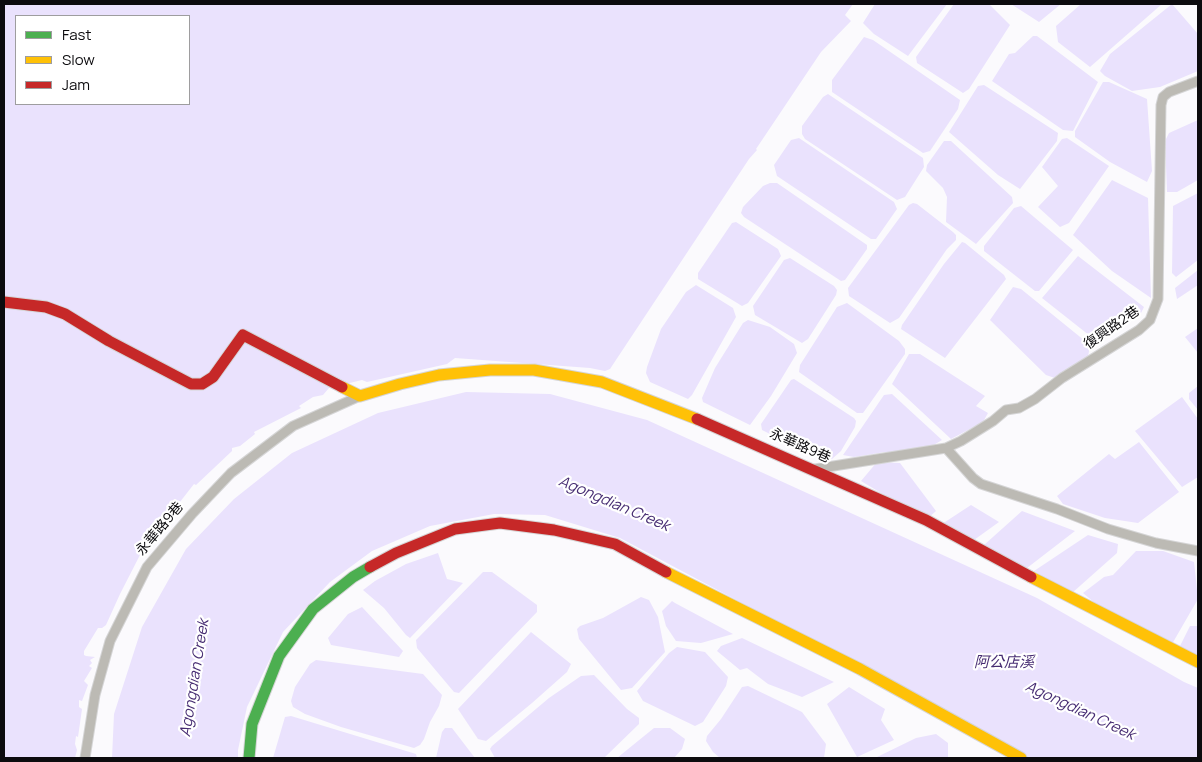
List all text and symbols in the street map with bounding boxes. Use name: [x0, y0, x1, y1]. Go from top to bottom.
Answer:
legend: [15, 15, 190, 105]
text: Fast: [62, 24, 91, 45]
text: Slow: [62, 49, 95, 70]
text: Jam: [62, 74, 90, 95]
street label: 復興路2巷: [1081, 303, 1143, 353]
street label: 永華路9巷: [767, 425, 833, 467]
water label: Agongdian Creek: [556, 473, 672, 535]
street label: 永華路9巷: [133, 499, 187, 559]
water label: Agongdian Creek: [177, 618, 213, 738]
water label: 阿公店溪: [974, 654, 1034, 672]
water label: Agongdian Creek: [1022, 678, 1138, 744]

